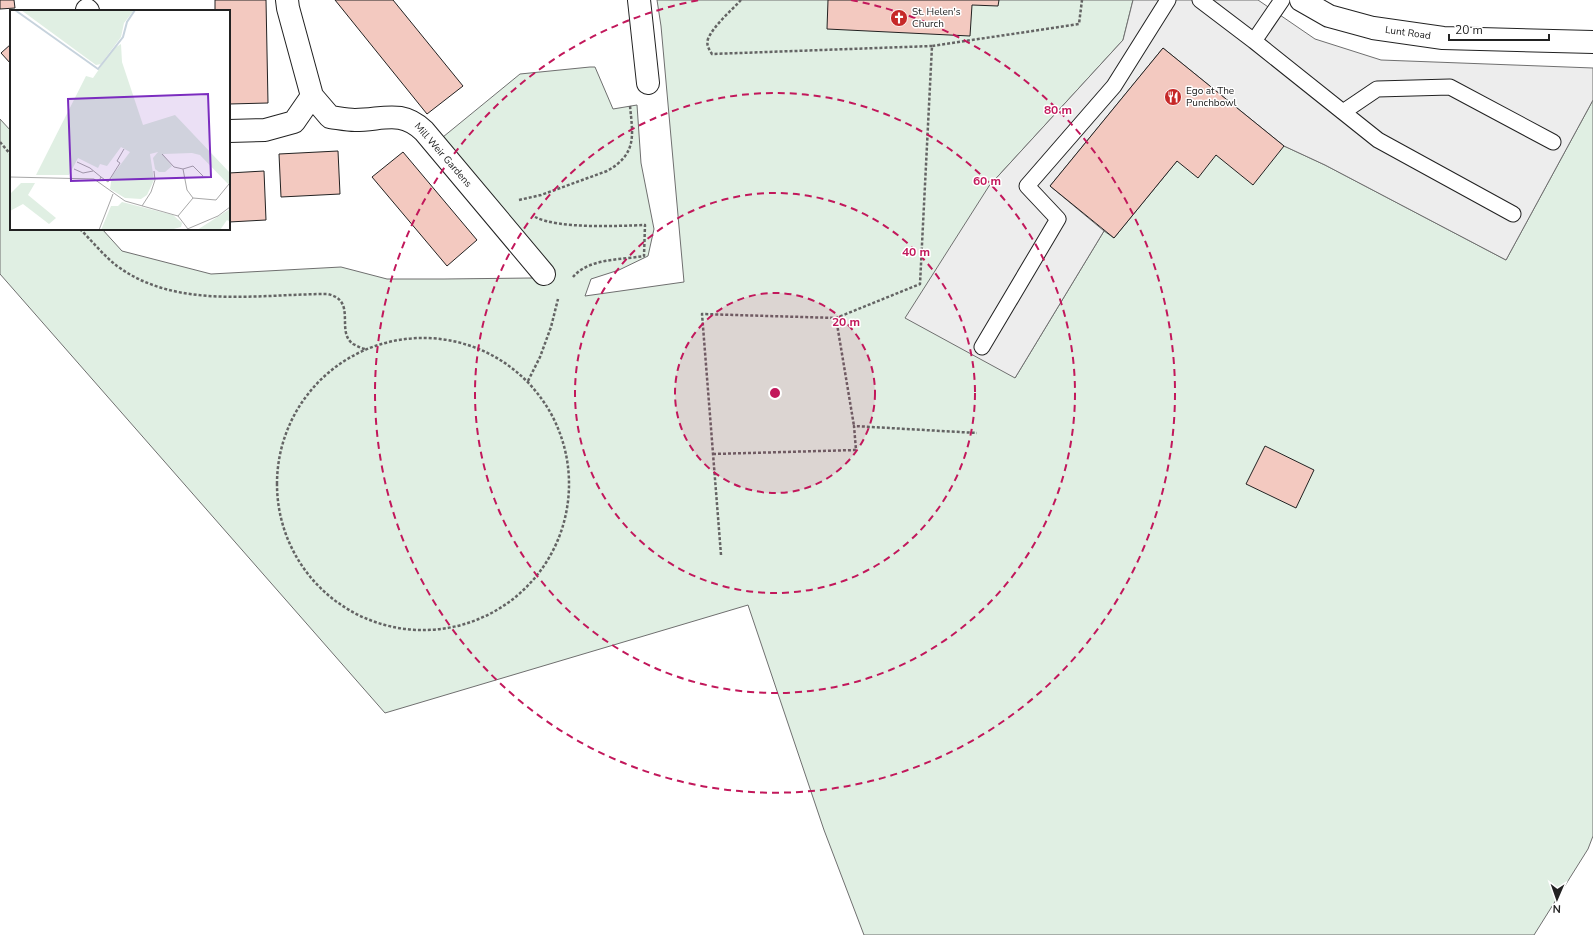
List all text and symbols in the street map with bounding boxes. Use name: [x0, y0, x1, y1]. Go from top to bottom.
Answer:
place label: St. Helen's Church: [912, 5, 961, 31]
church icon: St. Helen's Church: [889, 8, 909, 28]
inset map: [10, 10, 230, 230]
scale bar: [1449, 16, 1549, 42]
text: 20 m: [1455, 22, 1483, 38]
street label: Lunt Road: [1384, 23, 1432, 43]
place label: Ego at The Punchbowl: [1186, 84, 1237, 110]
restaurant icon: Ego at The Punchbowl: [1163, 87, 1183, 107]
text: 80 m: [1044, 102, 1072, 118]
street label: Mill Weir Gardens: [411, 120, 475, 190]
text: 60 m: [973, 173, 1001, 189]
text: 40 m: [902, 244, 930, 260]
text: 20 m: [832, 314, 860, 330]
centre of rings: [768, 386, 782, 400]
north arrow: [1537, 879, 1577, 919]
text: N: [1552, 901, 1561, 916]

